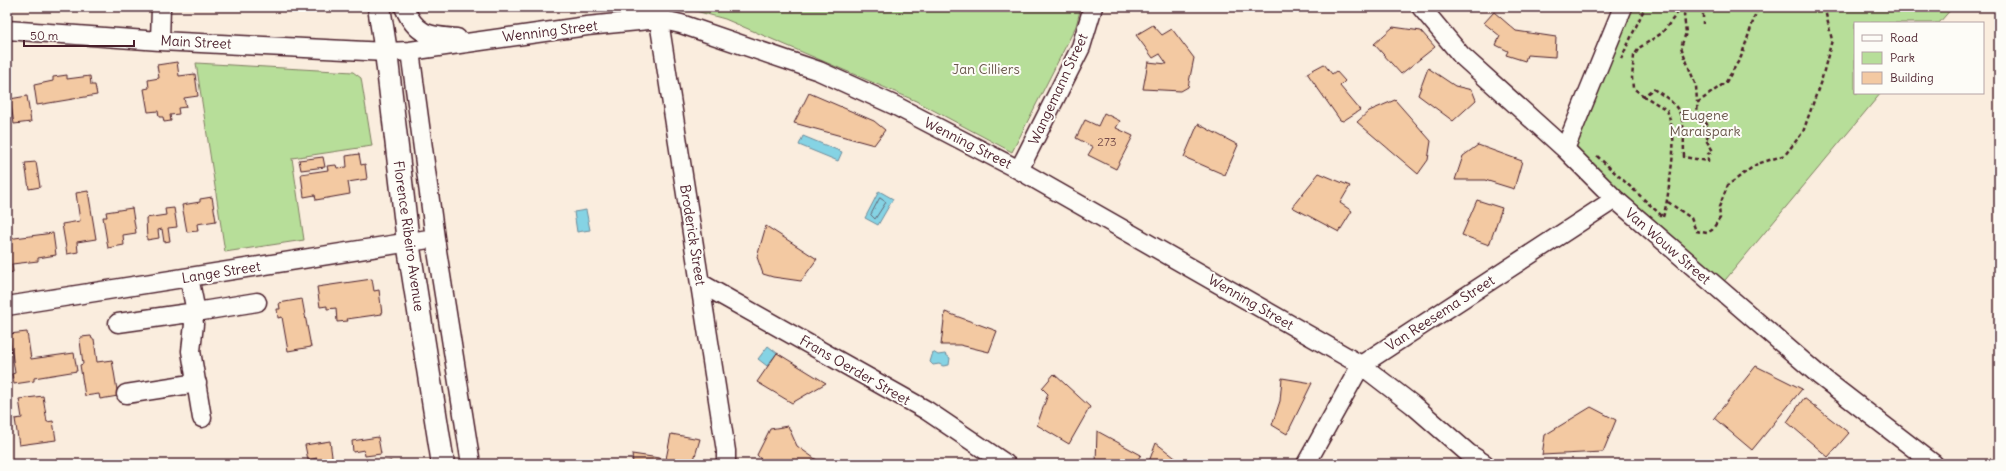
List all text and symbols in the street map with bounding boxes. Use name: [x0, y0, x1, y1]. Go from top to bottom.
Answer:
street label: Wenning Street: [501, 16, 599, 46]
scale bar: [24, 22, 134, 48]
legend: [1854, 22, 1984, 94]
text: 50 m: [30, 28, 59, 43]
street label: Wangemann Street: [1024, 30, 1092, 148]
text: Road: [1890, 30, 1918, 45]
street label: Main Street: [160, 31, 232, 53]
text: Park: [1890, 50, 1915, 65]
park label: Jan Cilliers: [952, 60, 1020, 78]
text: Building: [1890, 70, 1934, 85]
park label: Eugene Maraispark: [1669, 106, 1741, 140]
street label: Wenning Street: [921, 113, 1015, 173]
house number: 273: [1097, 134, 1117, 149]
street label: Florence Ribeiro Avenue: [390, 160, 428, 312]
street label: Broderick Street: [676, 183, 710, 287]
street label: Van Wouw Street: [1621, 204, 1715, 288]
street label: Lange Street: [180, 257, 262, 287]
street label: Wenning Street: [1205, 270, 1297, 334]
street label: Van Reesema Street: [1382, 271, 1498, 355]
street label: Frans Oerder Street: [796, 331, 914, 409]

